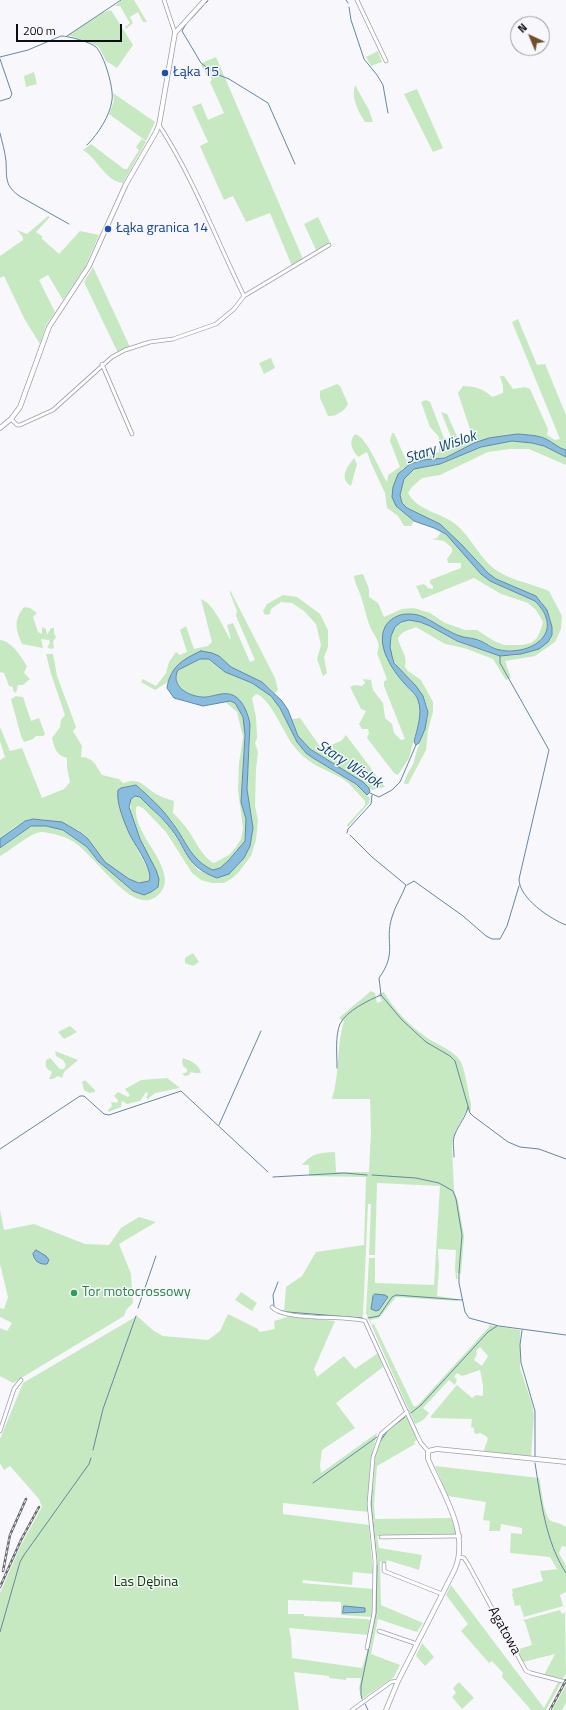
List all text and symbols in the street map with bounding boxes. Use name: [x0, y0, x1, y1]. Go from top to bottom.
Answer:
scale bar: [18, 16, 124, 42]
north arrow: [510, 16, 550, 56]
text: N: [514, 20, 531, 36]
text: 200 m: [23, 21, 56, 40]
place label: Łąka 15: [173, 65, 219, 81]
marker: Łąka 15: [160, 68, 170, 78]
place label: Łąka granica 14: [116, 221, 208, 237]
marker: Łąka granica 14: [103, 224, 113, 234]
water label: Stary Wislok: [403, 427, 479, 469]
water label: Stary Wislok: [313, 737, 385, 793]
place label: Tor motocrossowy: [82, 1285, 191, 1301]
marker: Tor motocrossowy: [69, 1288, 79, 1298]
park label: Las Dębina: [114, 1575, 178, 1591]
street label: Agatowa: [484, 1604, 524, 1658]

